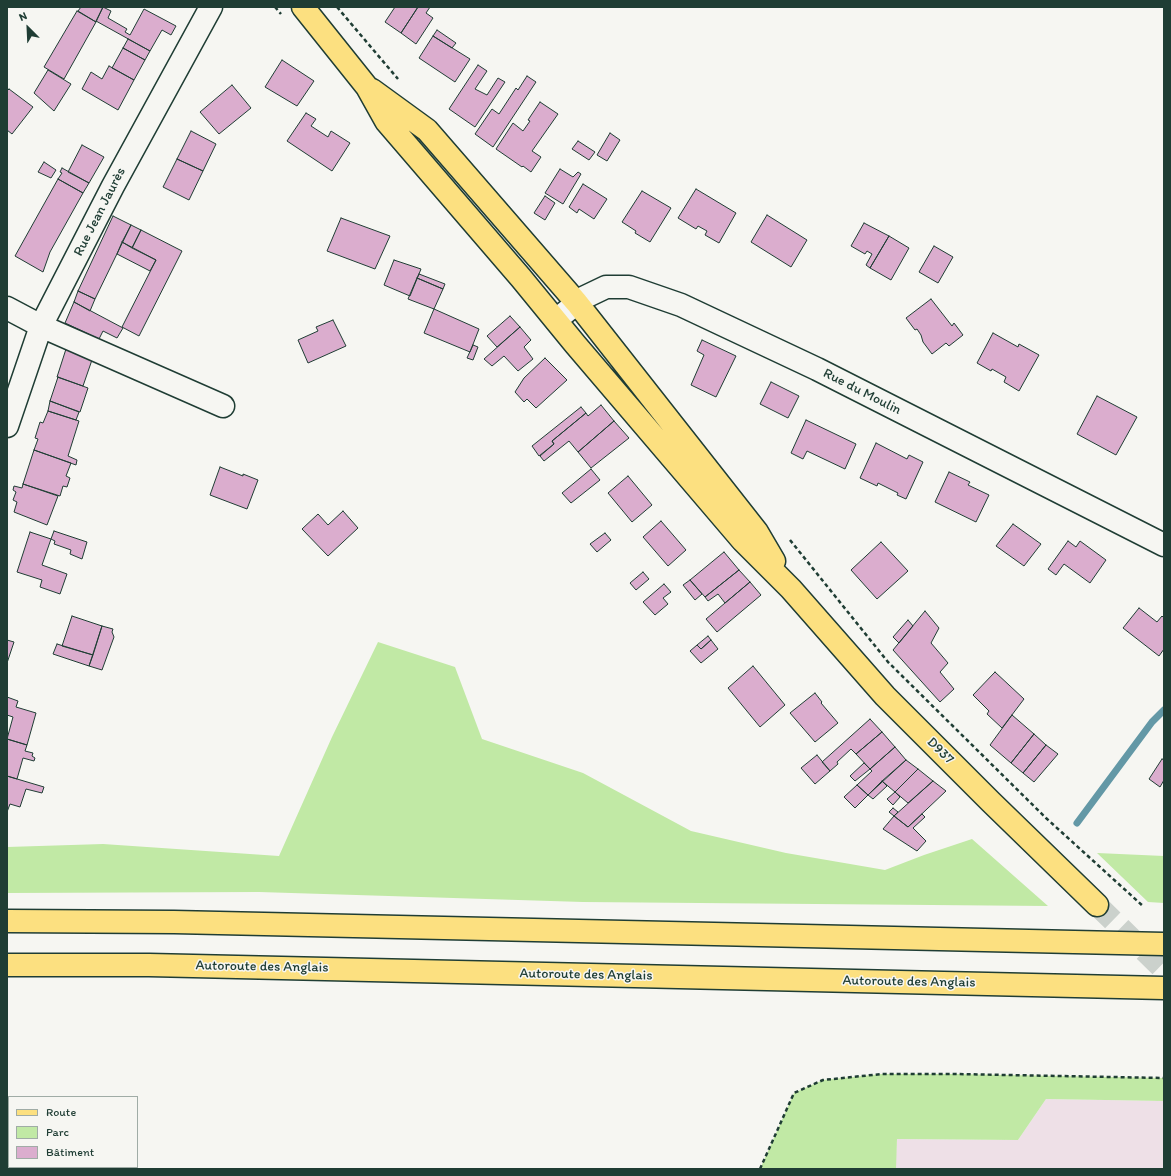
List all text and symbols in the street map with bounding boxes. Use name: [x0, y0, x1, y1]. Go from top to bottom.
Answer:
north arrow: [8, 8, 48, 48]
text: N: [17, 9, 29, 24]
street label: Rue Jean Jaurès: [70, 165, 130, 259]
street label: Rue du Moulin: [820, 365, 904, 419]
street label: D937: [923, 734, 957, 768]
street label: Autoroute des Anglais: [195, 957, 329, 977]
street label: Autoroute des Anglais: [519, 965, 653, 985]
street label: Autoroute des Anglais: [842, 972, 976, 992]
legend: [8, 1096, 138, 1168]
text: Route: [46, 1105, 76, 1119]
text: Parc: [46, 1125, 69, 1139]
text: Bâtiment: [46, 1145, 94, 1159]

